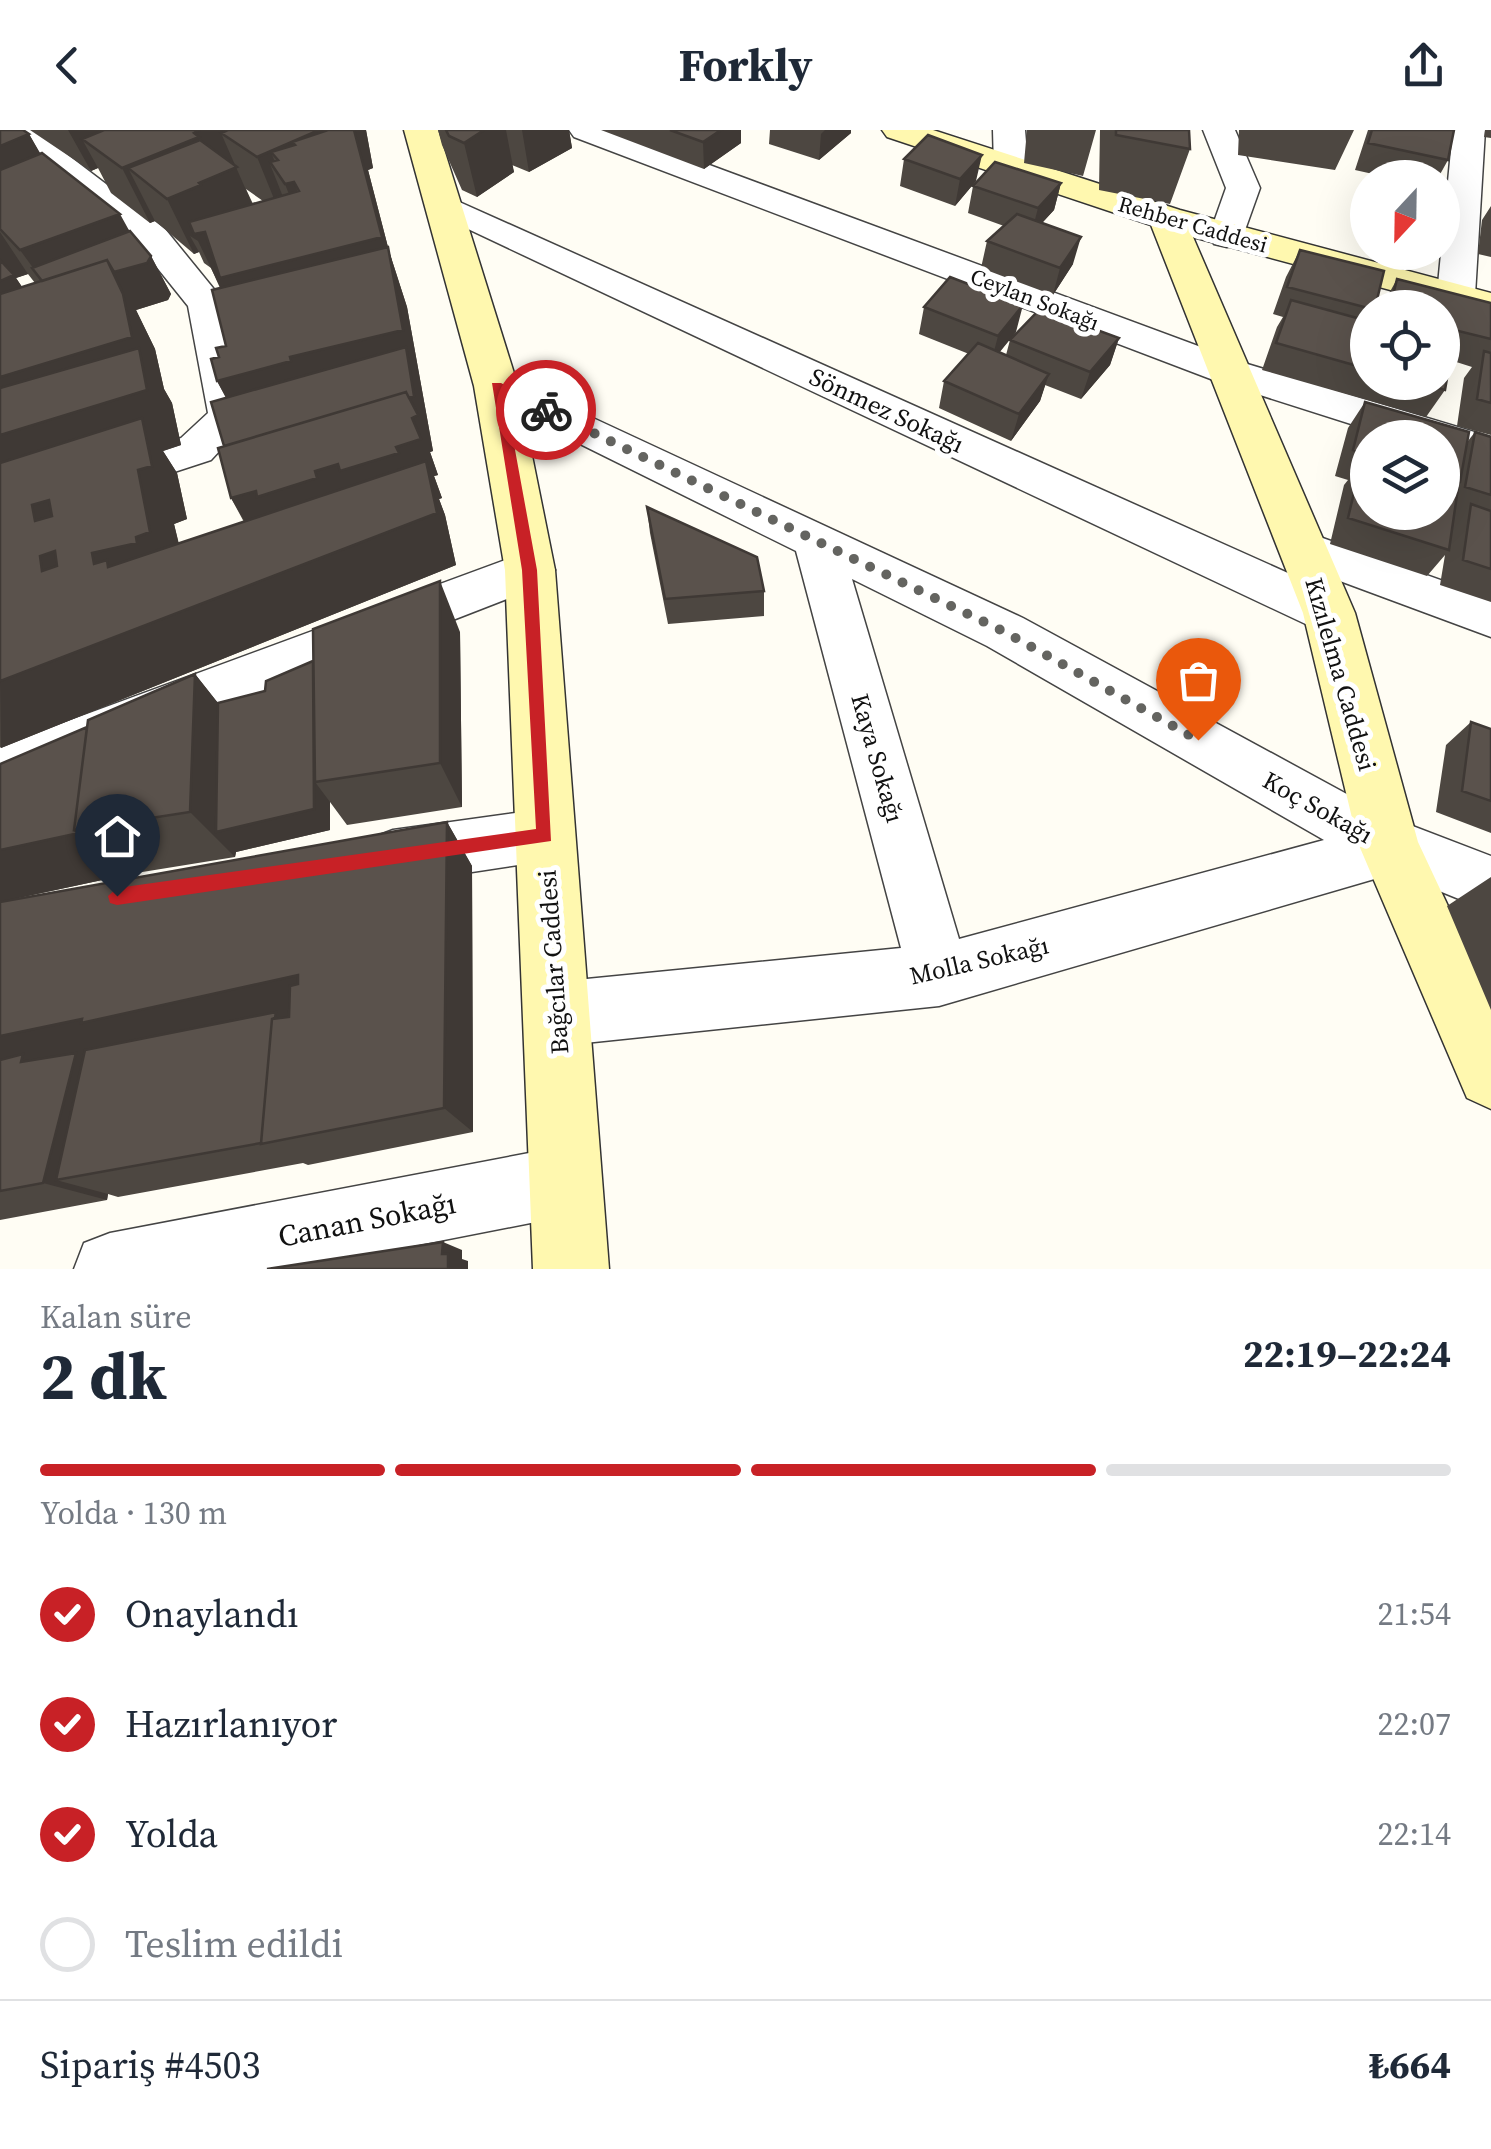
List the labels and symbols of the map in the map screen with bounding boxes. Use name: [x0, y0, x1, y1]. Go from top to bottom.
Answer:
north arrow: [1350, 160, 1460, 270]
street label: Rehber Caddesi: [1115, 188, 1271, 260]
street label: Ceylan Sokağı: [966, 261, 1104, 337]
street label: Sönmez Sokağı: [804, 359, 970, 461]
courier: [496, 360, 596, 460]
street label: Kızılelma Caddesi: [1297, 573, 1385, 775]
pin: [1156, 638, 1241, 741]
street label: Kaya Sokağı: [843, 690, 913, 826]
street label: Koç Sokağı: [1257, 763, 1379, 851]
pin: [75, 794, 160, 897]
street label: Bağcılar Caddesi: [530, 869, 576, 1055]
street label: Molla Sokağı: [906, 928, 1052, 992]
street label: Canan Sokağı: [275, 1182, 459, 1257]

